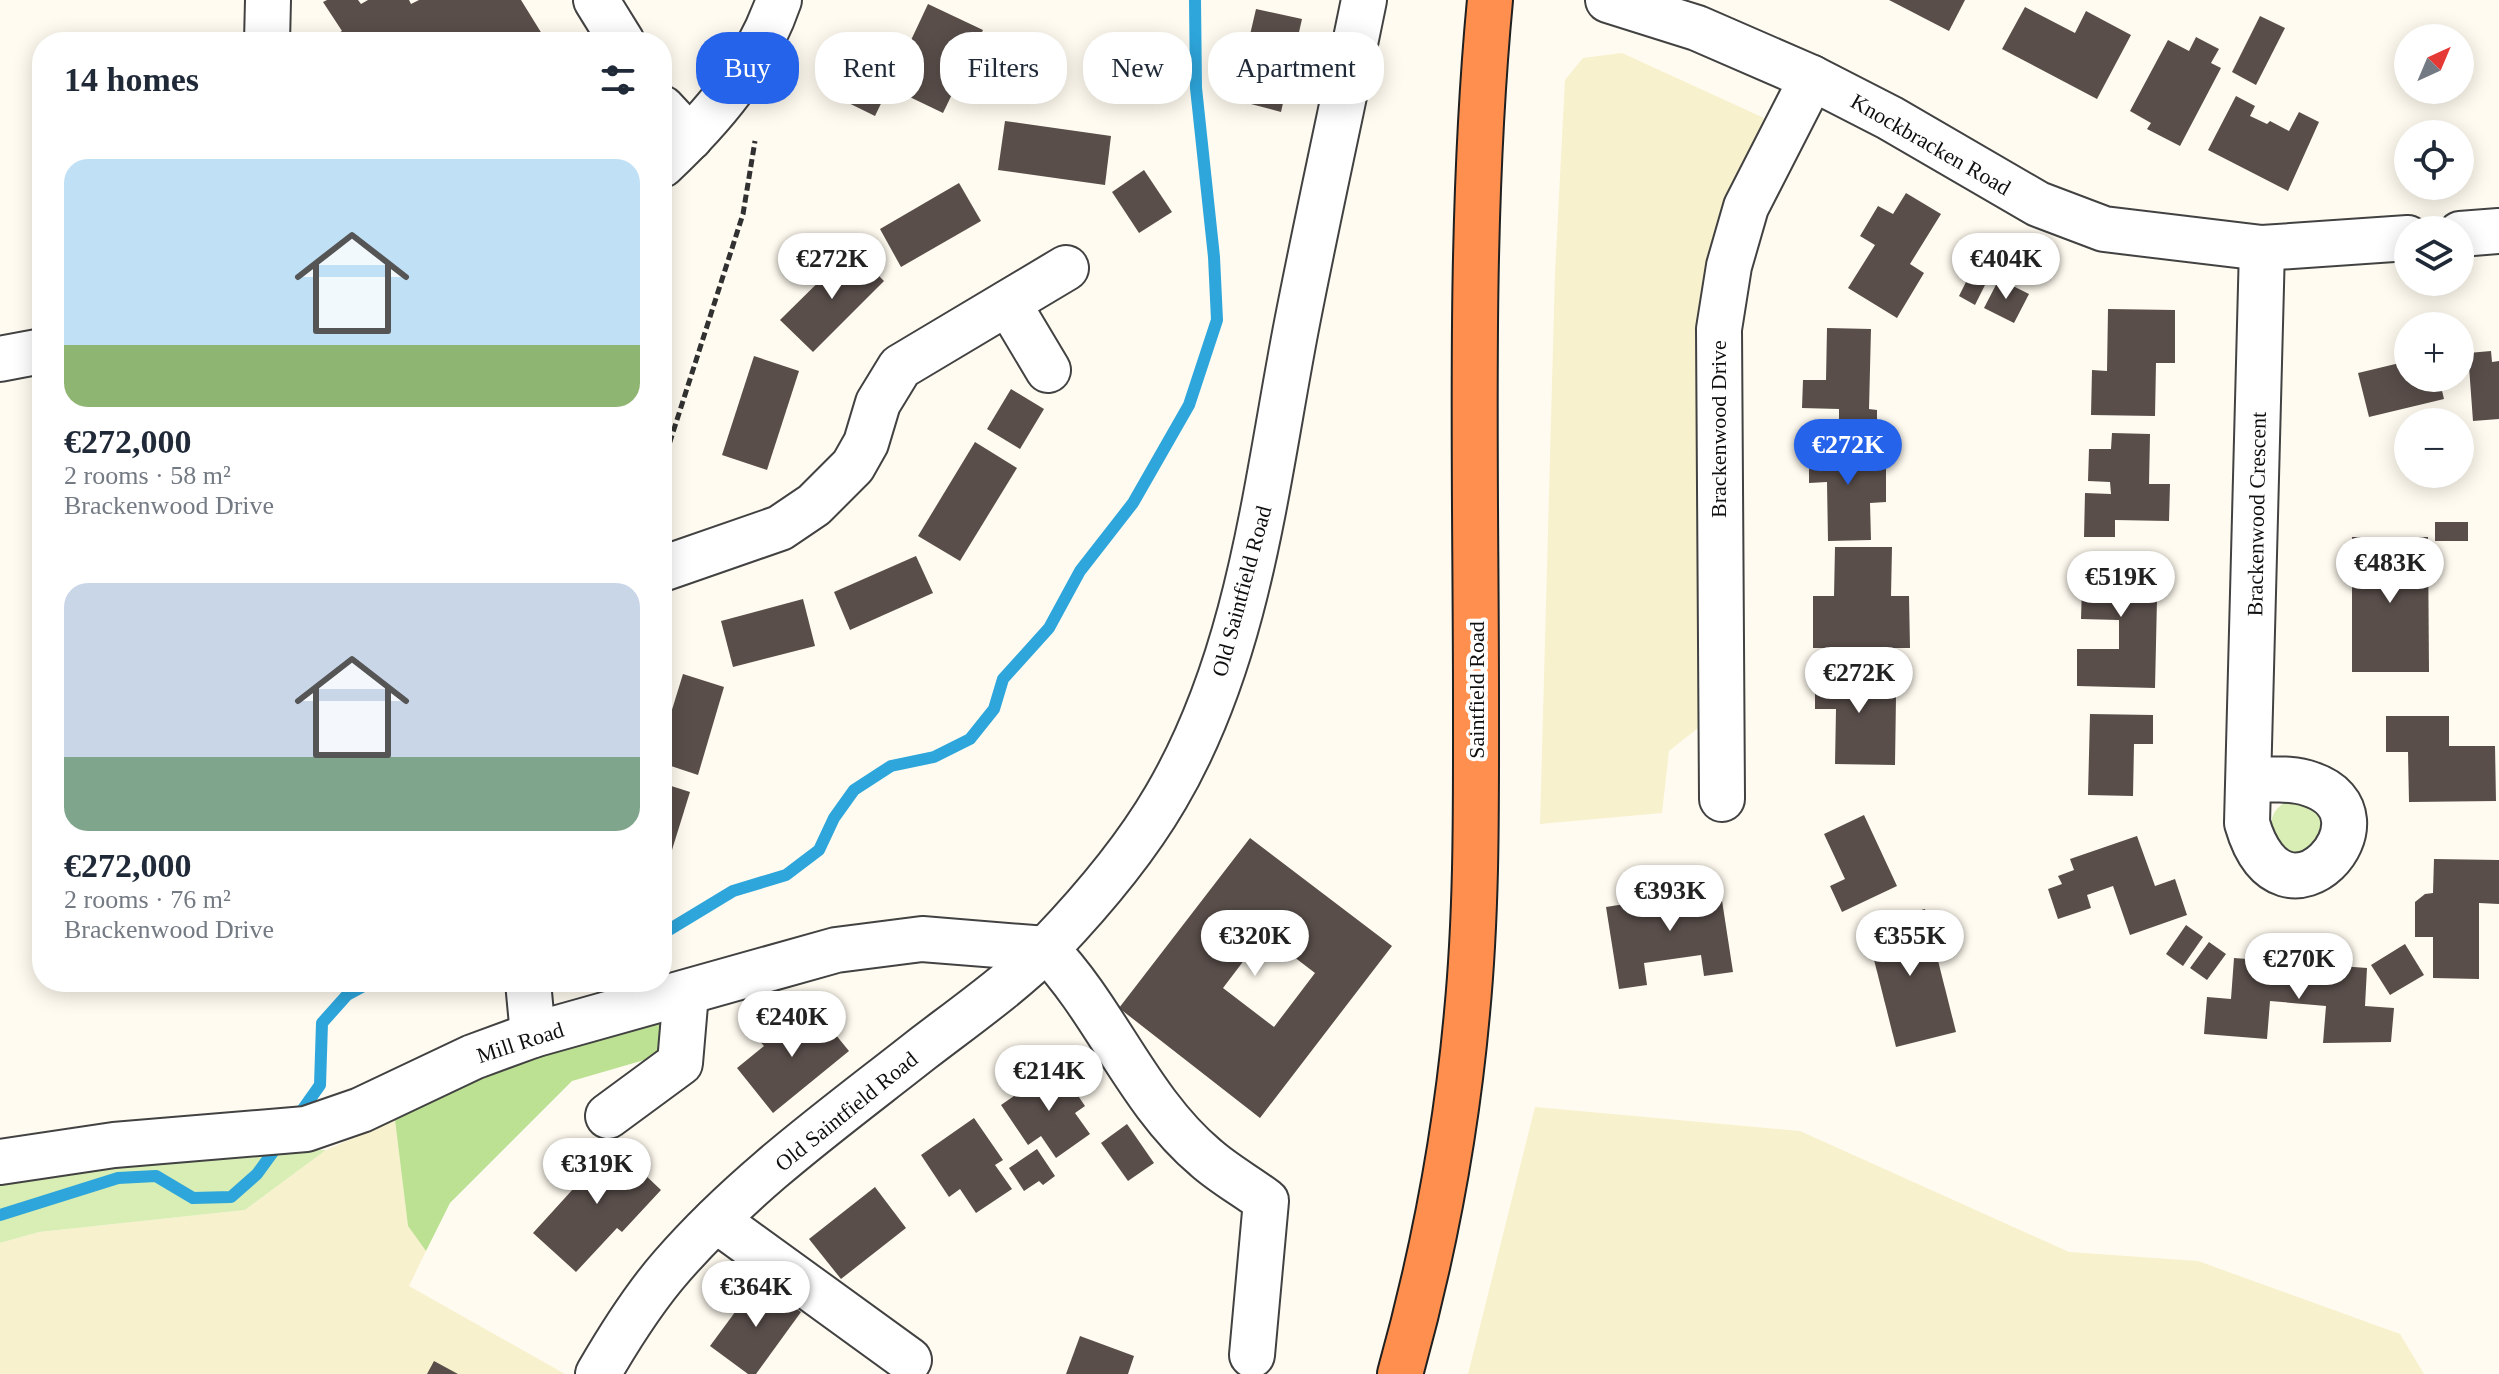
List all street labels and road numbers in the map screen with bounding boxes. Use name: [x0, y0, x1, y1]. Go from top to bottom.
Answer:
street label: Knockbracken Road: [1846, 89, 2015, 200]
street label: Brackenwood Drive: [1706, 340, 1731, 518]
street label: Brackenwood Crescent: [2242, 411, 2271, 617]
street label: Old Saintfield Road: [1207, 503, 1276, 679]
street label: Saintfield Road: [1464, 621, 1489, 759]
street label: Mill Road: [474, 1017, 567, 1068]
street label: Old Saintfield Road: [770, 1046, 923, 1176]

